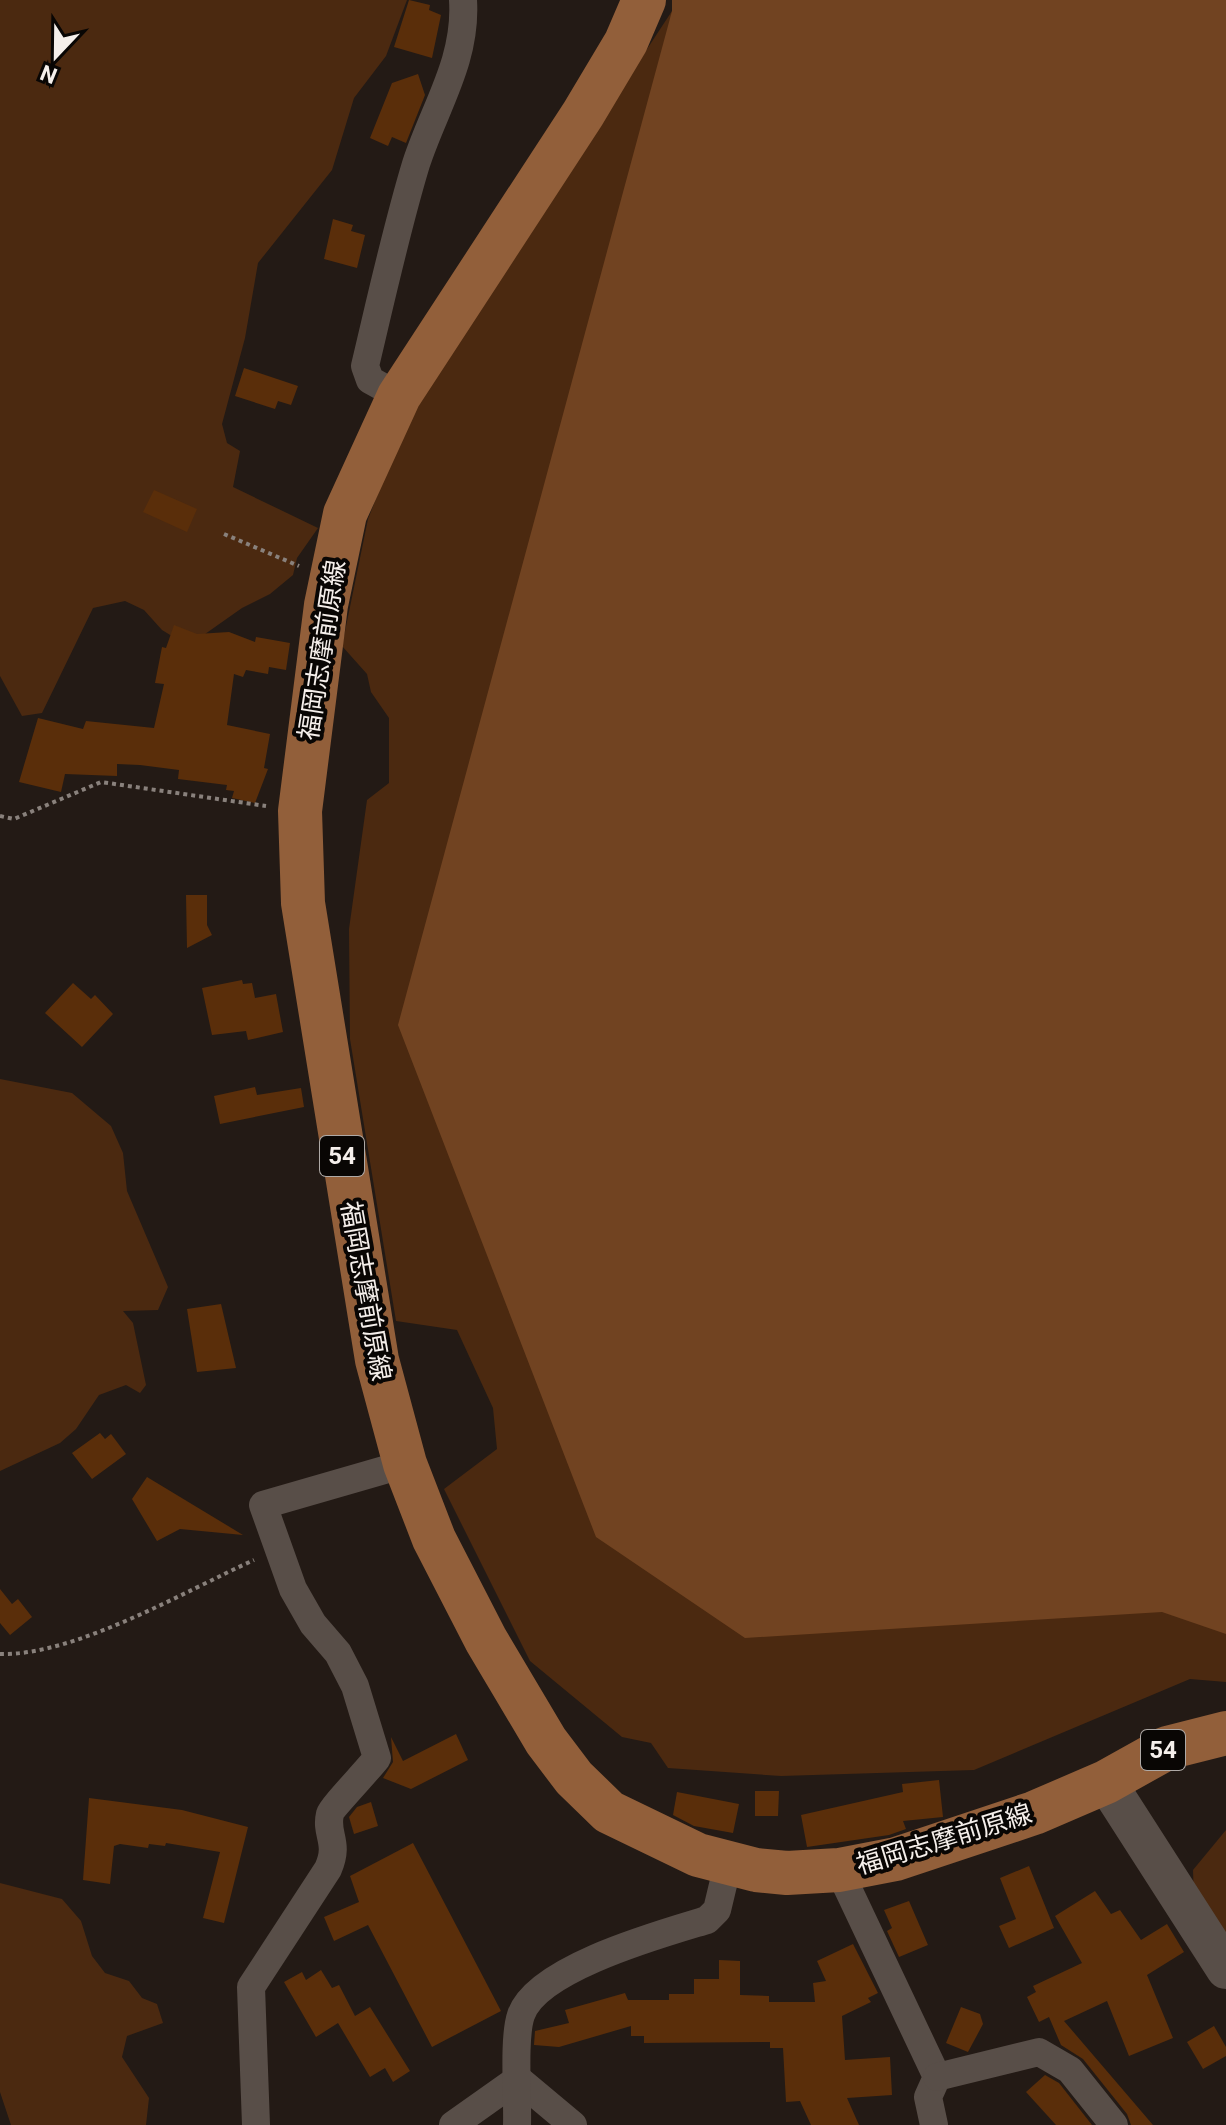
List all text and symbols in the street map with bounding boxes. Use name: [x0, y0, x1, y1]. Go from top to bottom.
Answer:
north arrow: [16, 16, 96, 96]
text: N: [37, 60, 61, 89]
street label: 福岡志摩前原線: [293, 558, 351, 742]
road number: 54: [320, 1136, 364, 1176]
street label: 福岡志摩前原線: [335, 1199, 397, 1383]
road number: 54: [1141, 1730, 1185, 1770]
street label: 福岡志摩前原線: [853, 1798, 1035, 1880]

